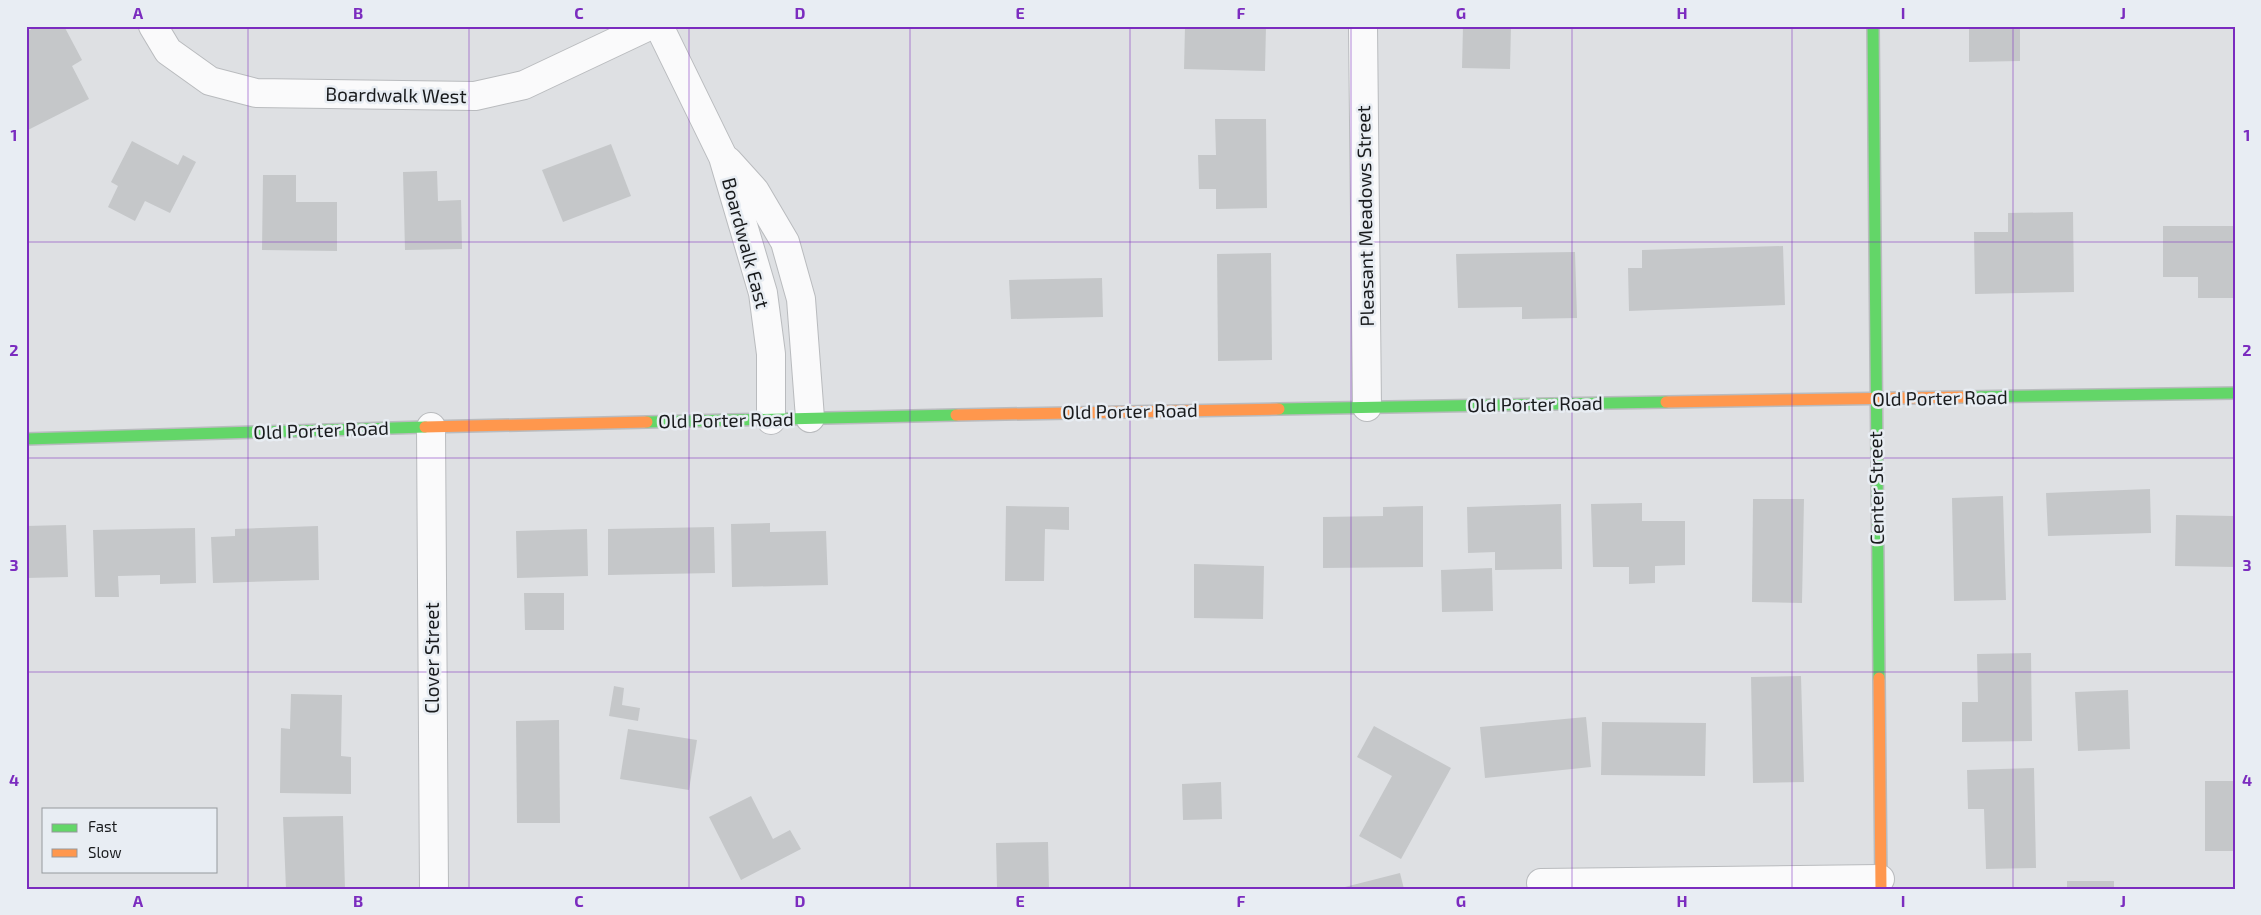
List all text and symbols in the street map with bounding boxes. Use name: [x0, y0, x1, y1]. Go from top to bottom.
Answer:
text: A: [133, 3, 144, 22]
text: B: [353, 3, 363, 22]
text: C: [574, 3, 584, 22]
text: D: [795, 3, 806, 22]
text: E: [1015, 3, 1025, 22]
text: F: [1237, 3, 1246, 22]
text: G: [1456, 3, 1466, 22]
text: H: [1676, 3, 1688, 22]
text: I: [1901, 3, 1905, 22]
text: J: [2120, 3, 2126, 22]
street label: Boardwalk West: [325, 82, 467, 107]
street label: Pleasant Meadows Street: [1351, 105, 1378, 327]
text: 1: [11, 125, 17, 144]
text: 1: [2244, 125, 2250, 144]
street label: Boardwalk East: [718, 175, 775, 311]
text: 2: [9, 340, 19, 359]
text: 2: [2242, 340, 2252, 359]
street label: Old Porter Road: [1872, 385, 2008, 410]
street label: Old Porter Road: [1467, 391, 1603, 416]
street label: Old Porter Road: [1062, 398, 1198, 423]
street label: Old Porter Road: [658, 407, 794, 432]
street label: Old Porter Road: [253, 416, 389, 443]
street label: Center Street: [1863, 431, 1888, 545]
text: 3: [9, 555, 19, 574]
text: 3: [2242, 555, 2252, 574]
street label: Clover Street: [420, 602, 443, 714]
text: 4: [9, 770, 19, 789]
text: 4: [2242, 770, 2252, 789]
legend: [42, 808, 218, 872]
text: Fast: [88, 817, 118, 835]
text: Slow: [88, 843, 122, 861]
text: A: [133, 891, 144, 910]
text: B: [353, 891, 363, 910]
text: C: [574, 891, 584, 910]
text: D: [795, 891, 806, 910]
text: E: [1015, 891, 1025, 910]
text: F: [1237, 891, 1246, 910]
text: G: [1456, 891, 1466, 910]
text: H: [1676, 891, 1688, 910]
text: I: [1901, 891, 1905, 910]
text: J: [2120, 891, 2126, 910]

